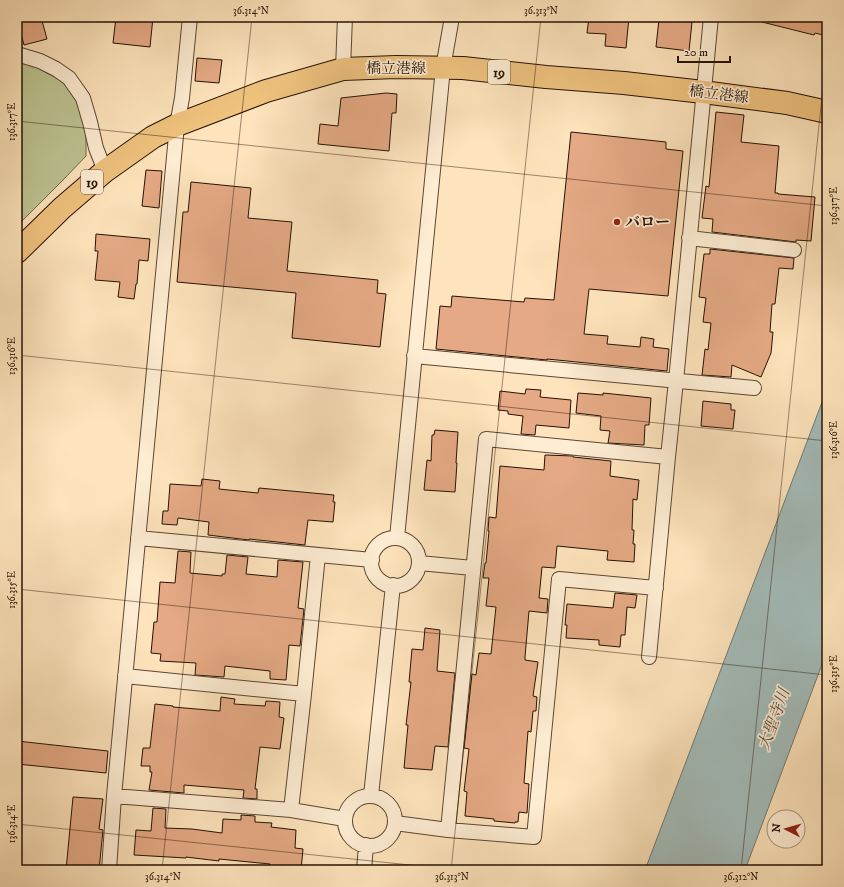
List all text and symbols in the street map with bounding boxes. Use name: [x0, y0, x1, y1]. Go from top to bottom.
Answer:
text: 36.314°N: [233, 5, 269, 17]
text: 36.313°N: [524, 5, 558, 17]
scale bar: [678, 38, 730, 64]
text: 20 m: [684, 45, 708, 60]
street label: 橋立港線: [366, 59, 426, 78]
road number: 19: [488, 60, 510, 84]
street label: 橋立港線: [688, 81, 750, 108]
text: 136.317°E: [6, 103, 18, 141]
road number: 19: [81, 170, 103, 194]
text: 136.317°E: [828, 187, 840, 225]
place label: バロー: [625, 213, 670, 232]
marker: バロー: [612, 217, 622, 227]
text: 136.316°E: [6, 337, 18, 375]
text: 136.316°E: [828, 421, 840, 459]
text: 136.315°E: [6, 571, 18, 609]
text: 136.315°E: [828, 655, 840, 693]
water label: 大聖寺川: [754, 684, 795, 753]
text: 136.314°E: [6, 805, 18, 843]
north arrow: [766, 809, 806, 849]
text: N: [770, 823, 784, 833]
text: 36.314°N: [145, 871, 181, 883]
text: 36.313°N: [435, 871, 469, 883]
text: 36.312°N: [723, 871, 759, 883]

